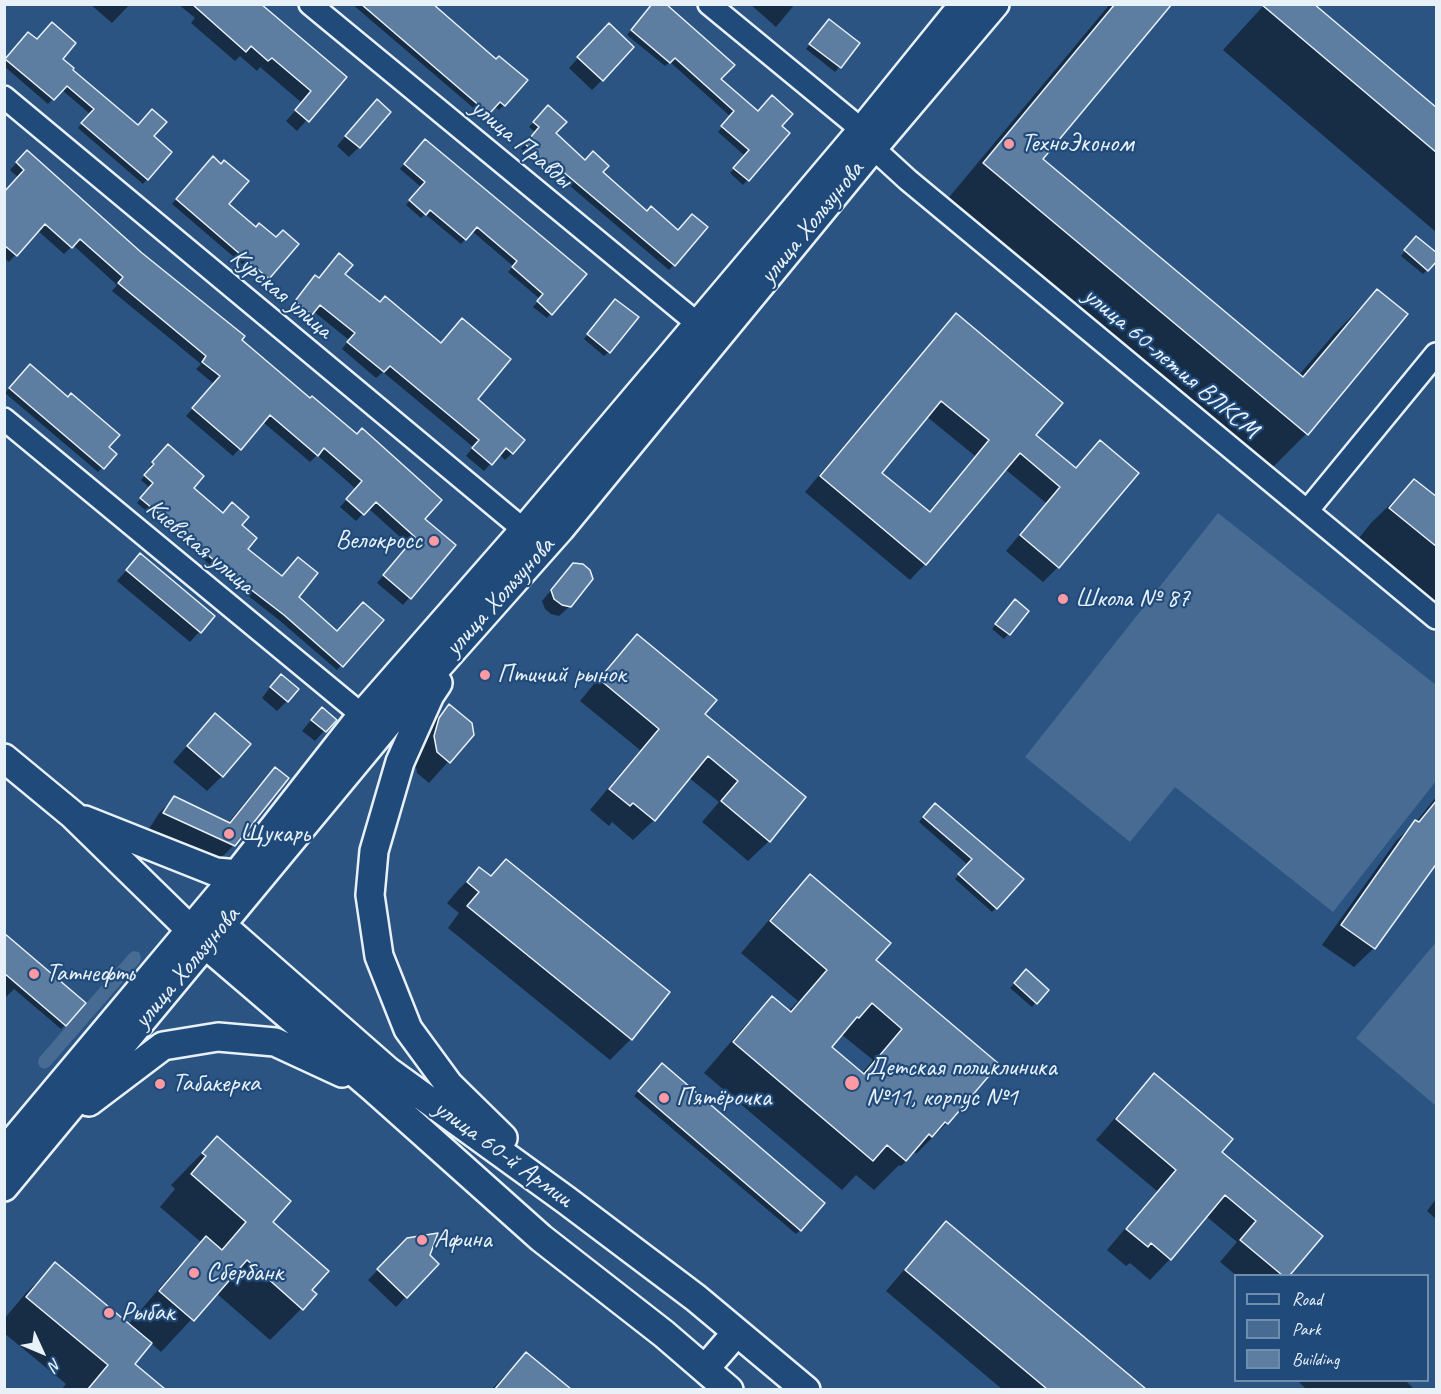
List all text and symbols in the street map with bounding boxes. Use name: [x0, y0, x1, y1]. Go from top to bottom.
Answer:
street label: улица Правды: [464, 93, 578, 195]
place label: ТехноЭконом: [1021, 128, 1133, 160]
marker: ТехноЭконом: [1002, 137, 1016, 151]
street label: улица Хользунова: [753, 155, 871, 291]
street label: Курская улица: [223, 242, 339, 346]
street label: улица 60-летия ВЛКСМ: [1077, 280, 1265, 446]
street label: Киевская улица: [139, 493, 261, 601]
place label: Велокросс: [336, 525, 422, 557]
street label: улица Хользунова: [438, 531, 562, 663]
marker: Велокросс: [427, 534, 441, 548]
place label: Школа № 87: [1075, 583, 1190, 615]
marker: Школа № 87: [1056, 592, 1070, 606]
place label: Птичий рынок: [497, 659, 626, 691]
marker: Птичий рынок: [478, 668, 492, 682]
place label: Щукарь: [241, 818, 310, 850]
marker: Щукарь: [222, 827, 236, 841]
street label: улица Хользунова: [127, 901, 247, 1035]
place label: Татнефть: [46, 958, 134, 990]
marker: Татнефть: [27, 967, 41, 981]
place label: Детская поликлиника №11, корпус №1: [866, 1052, 1057, 1114]
place label: Табакерка: [172, 1068, 260, 1100]
marker: Детская поликлиника №11, корпус №1: [843, 1074, 861, 1092]
marker: Табакерка: [153, 1077, 167, 1091]
place label: Пятёрочка: [676, 1082, 771, 1114]
marker: Пятёрочка: [657, 1091, 671, 1105]
street label: улица 60-й Армии: [427, 1093, 579, 1215]
place label: Афина: [434, 1224, 492, 1256]
marker: Афина: [415, 1233, 429, 1247]
place label: Сбербанк: [206, 1257, 283, 1289]
marker: Сбербанк: [187, 1266, 201, 1280]
legend: [1234, 1274, 1429, 1382]
text: Road: [1292, 1288, 1322, 1310]
place label: Рыбак: [121, 1297, 174, 1329]
marker: Рыбак: [102, 1306, 116, 1320]
text: Park: [1292, 1318, 1321, 1340]
north arrow: [12, 1322, 72, 1382]
text: Building: [1292, 1348, 1339, 1370]
text: N: [44, 1354, 66, 1375]

